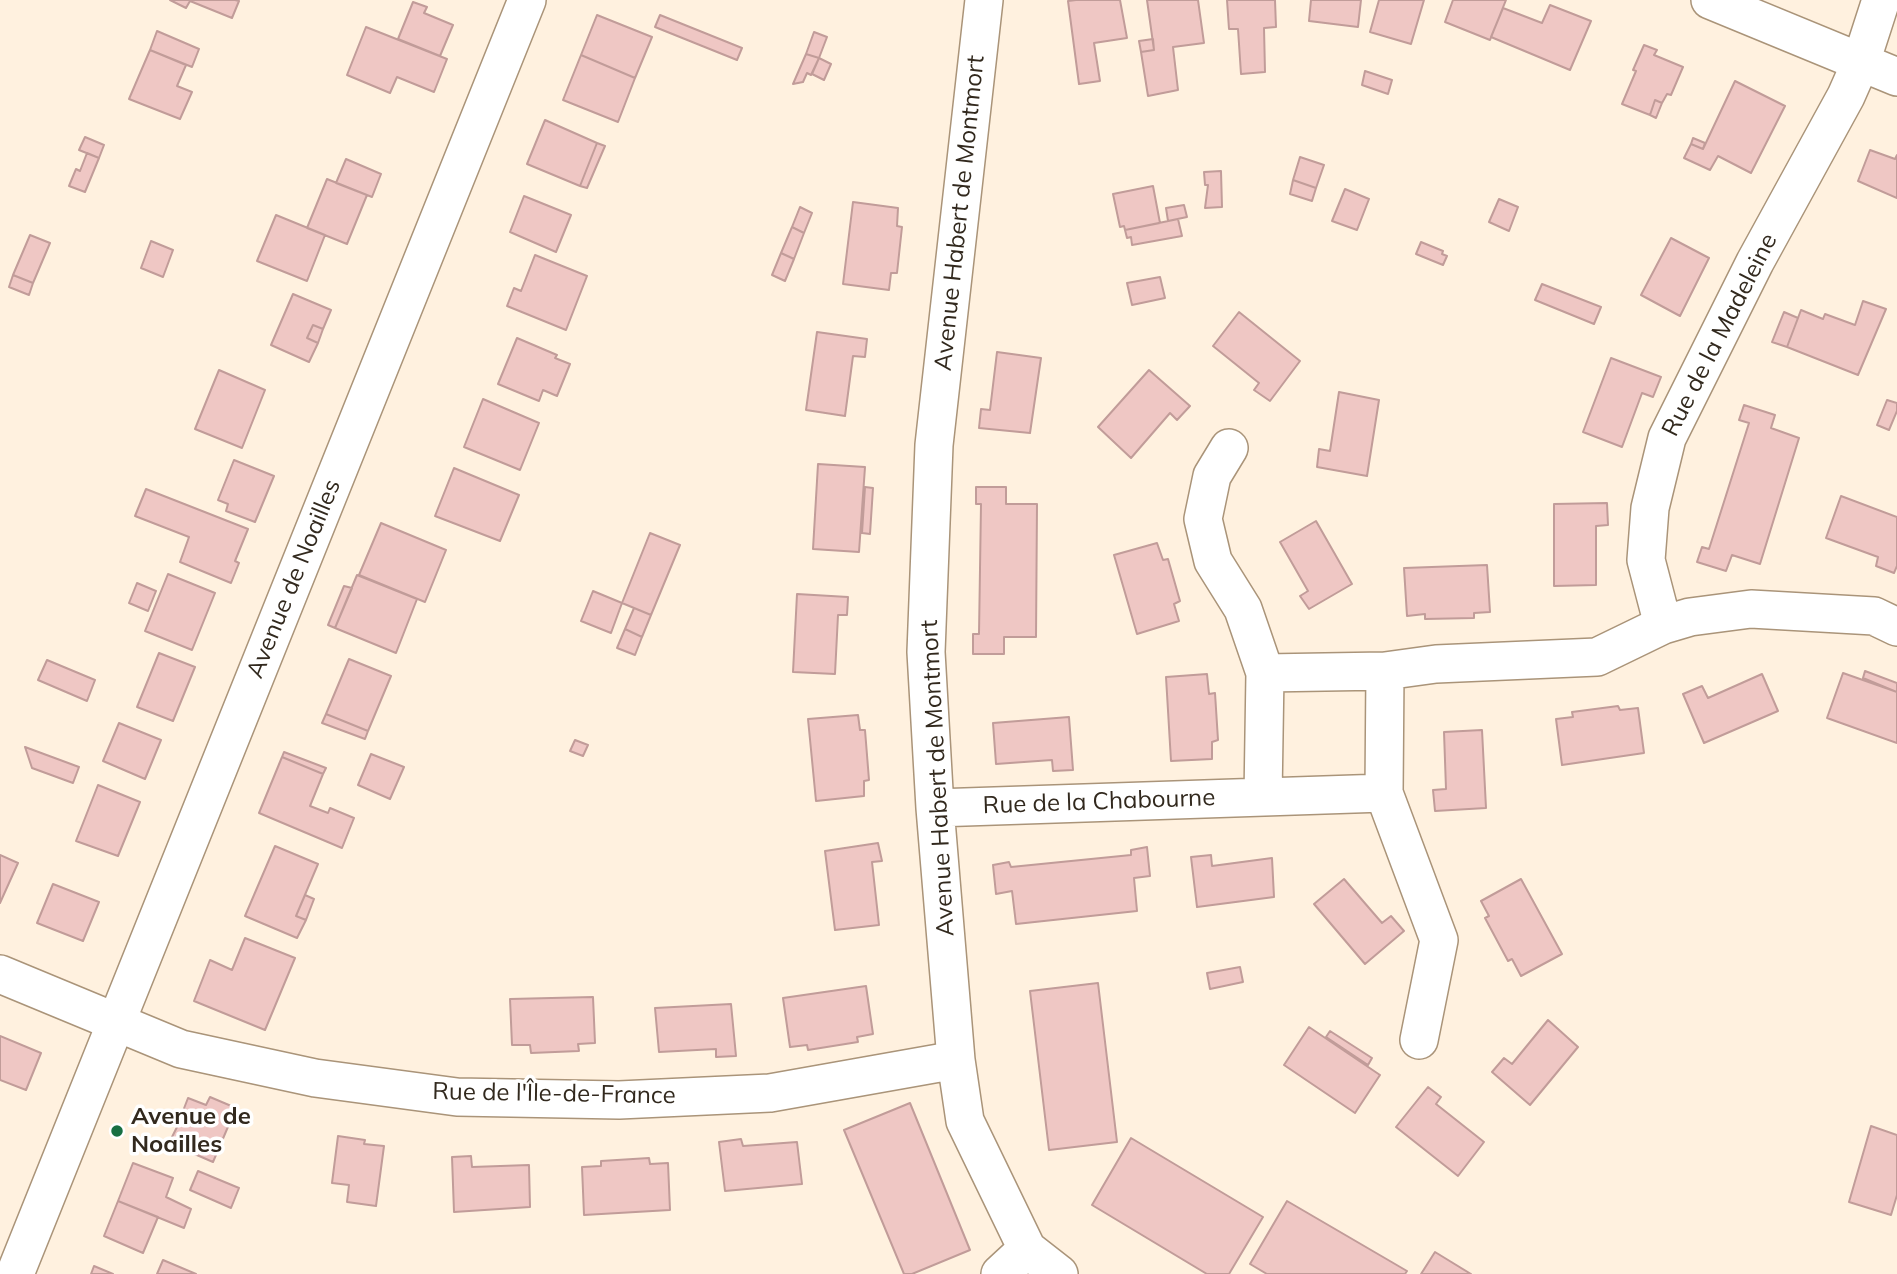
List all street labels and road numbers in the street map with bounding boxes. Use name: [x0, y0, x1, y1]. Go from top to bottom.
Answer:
street label: Avenue Habert de Montmort: [929, 54, 991, 372]
street label: Rue de la Madeleine: [1656, 229, 1784, 441]
street label: Avenue de Noailles: [241, 475, 347, 683]
street label: Avenue Habert de Montmort: [915, 619, 961, 937]
street label: Rue de la Chabourne: [982, 784, 1216, 820]
street label: Rue de l'Île-de-France: [432, 1077, 676, 1111]

